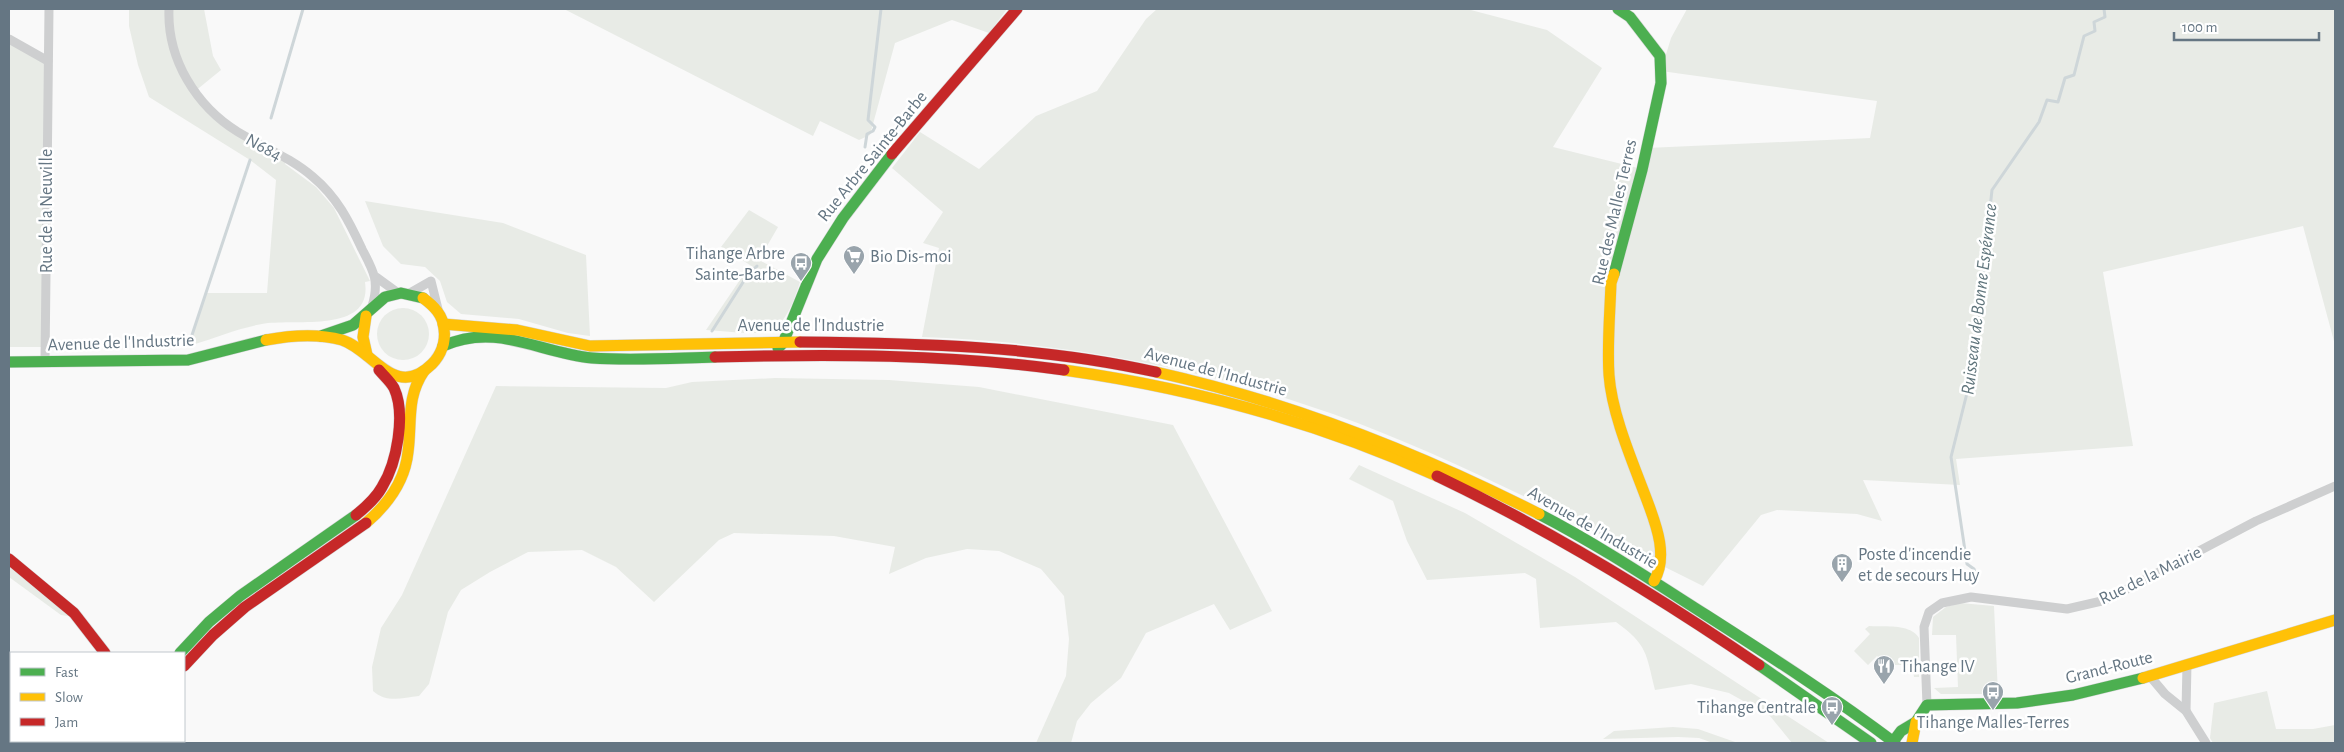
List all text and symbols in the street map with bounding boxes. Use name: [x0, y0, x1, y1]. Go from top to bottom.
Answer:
scale bar: [2174, 10, 2319, 42]
text: 100 m: [2182, 20, 2217, 35]
street label: Rue Arbre Sainte-Barbe: [815, 88, 931, 225]
street label: N684: [243, 131, 285, 165]
street label: Rue des Malles Terres: [1589, 138, 1640, 287]
street label: Rue de la Neuville: [38, 149, 56, 273]
water label: Ruisseau de Bonne Espérance: [1958, 202, 2001, 396]
supermarket icon: Bio Dis-moi: [842, 244, 866, 275]
place label: Tihange Arbre Sainte-Barbe: [686, 245, 785, 284]
place label: Bio Dis-moi: [870, 248, 952, 266]
bus stop icon: Tihange Arbre Sainte-Barbe: [789, 251, 813, 282]
street label: Avenue de l'Industrie: [738, 317, 884, 335]
street label: Avenue de l'Industrie: [47, 331, 195, 355]
street label: Avenue de l'Industrie: [1143, 344, 1289, 400]
street label: Avenue de l'Industrie: [1524, 483, 1661, 572]
street label: Rue de la Mairie: [2096, 543, 2205, 608]
place label: Poste d'incendie et de secours Huy: [1858, 546, 1980, 585]
building icon: Poste d'incendie et de secours Huy: [1830, 552, 1854, 583]
street label: Grand-Route: [2064, 648, 2155, 687]
legend: [10, 652, 185, 742]
restaurant icon: Tihange IV: [1872, 654, 1896, 685]
place label: Tihange IV: [1900, 658, 1976, 676]
text: Fast: [55, 665, 79, 680]
bus stop icon: Tihange Malles-Terres: [1981, 680, 2005, 711]
text: Slow: [55, 690, 83, 705]
bus stop icon: Tihange Centrale: [1820, 695, 1844, 726]
place label: Tihange Centrale: [1697, 699, 1816, 717]
place label: Tihange Malles-Terres: [1917, 714, 2069, 732]
text: Jam: [55, 715, 78, 730]

